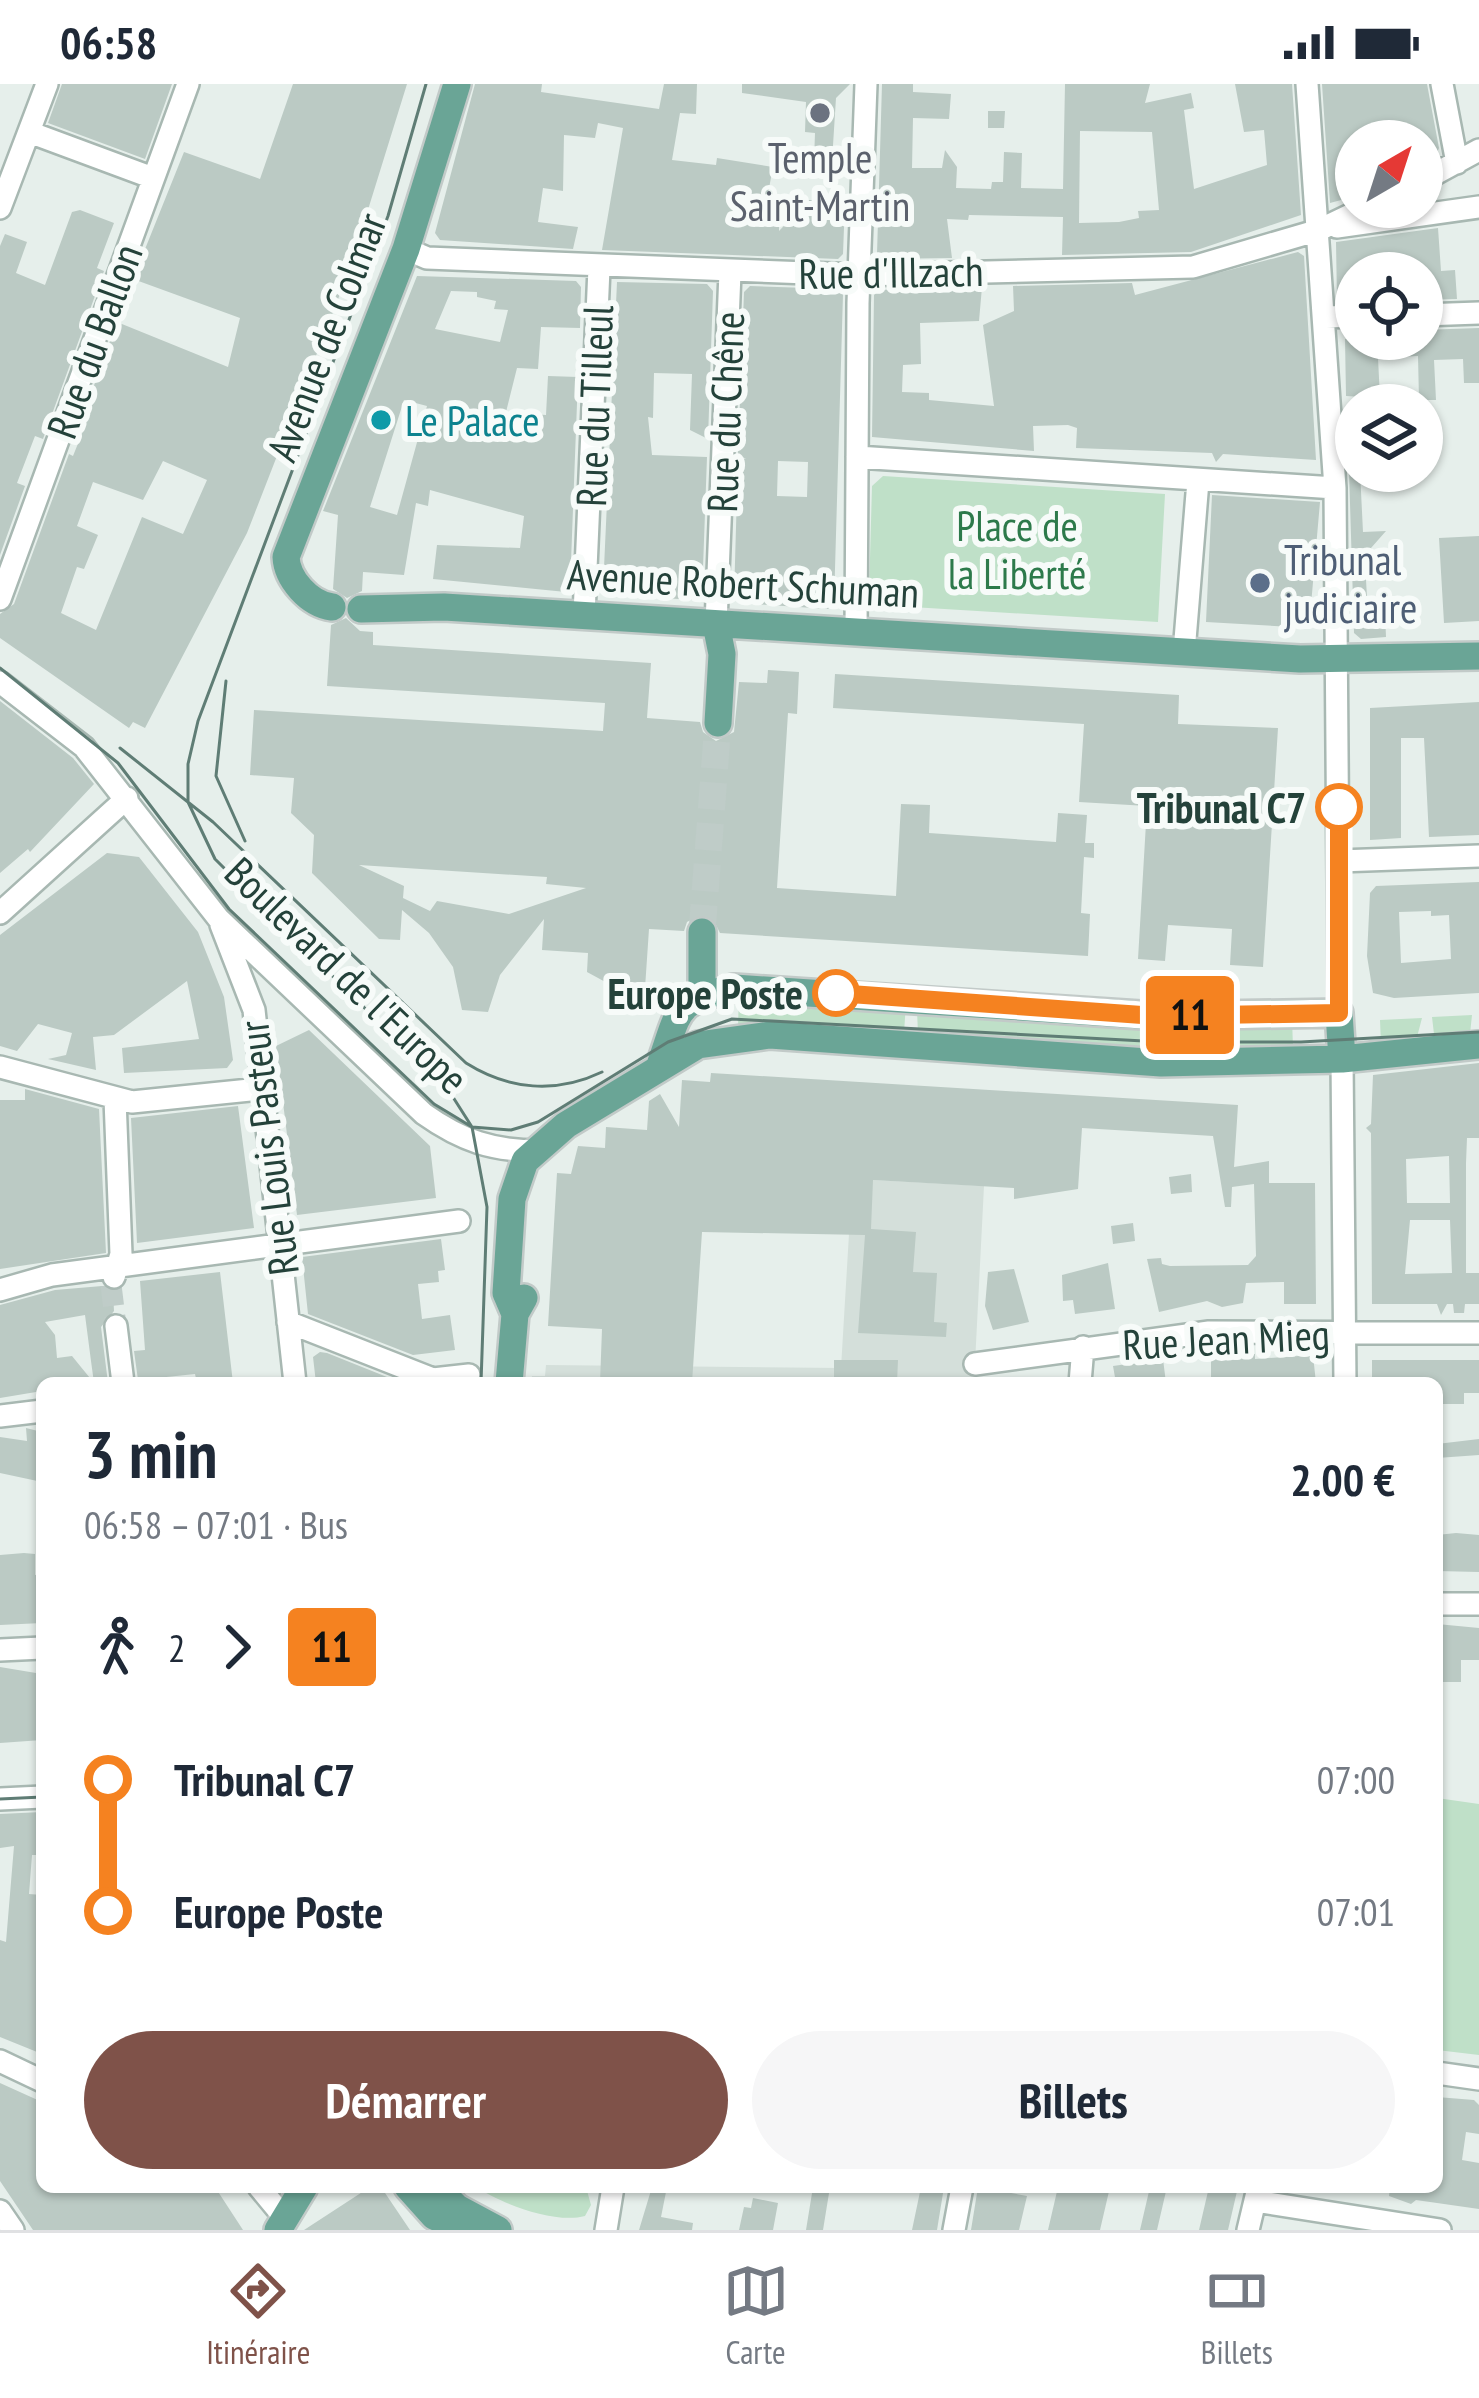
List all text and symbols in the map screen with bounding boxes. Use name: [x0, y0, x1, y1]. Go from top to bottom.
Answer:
text: 06:58: [60, 13, 157, 71]
marker: Temple Saint-Martin: [807, 100, 833, 126]
north arrow: [1335, 120, 1443, 228]
map controls: [1335, 120, 1443, 492]
place label: Temple Saint-Martin: [730, 130, 910, 233]
street label: Avenue de Colmar: [254, 205, 399, 469]
street label: Rue du Ballon: [33, 236, 155, 446]
street label: Rue d'Illzach: [798, 243, 984, 301]
button: locate: [1335, 252, 1443, 360]
street label: Rue du Tilleul: [563, 304, 625, 508]
street label: Rue du Chêne: [694, 311, 756, 513]
button: layers: [1335, 384, 1443, 492]
place label: Le Palace: [405, 393, 540, 448]
marker: Le Palace: [368, 407, 394, 433]
park label: Place de la Liberté: [948, 498, 1086, 601]
place label: Tribunal judiciaire: [1284, 532, 1417, 635]
street label: Avenue Robert Schuman: [566, 546, 920, 620]
marker: Tribunal judiciaire: [1247, 570, 1273, 596]
place label: Tribunal C7: [1137, 780, 1306, 835]
marker: Tribunal C7: [1317, 785, 1361, 829]
street label: Boulevard de l'Europe: [214, 845, 480, 1105]
place label: Europe Poste: [607, 966, 803, 1021]
marker: Europe Poste: [814, 971, 858, 1015]
line badge: 11: [1136, 976, 1244, 1054]
text: 11: [1170, 987, 1210, 1042]
street label: Rue Louis Pasteur: [225, 1017, 311, 1278]
street label: Rue Jean Mieg: [1121, 1306, 1331, 1372]
text: 3 min: [84, 1411, 217, 1496]
text: 2.00 €: [1290, 1450, 1395, 1508]
text: 06:58 – 07:01 · Bus: [84, 1499, 348, 1550]
icon: walk: [84, 1614, 150, 1680]
icon: forward: [204, 1614, 270, 1680]
text: 11: [312, 1619, 352, 1674]
text: 2: [168, 1622, 186, 1673]
text: Tribunal C7: [174, 1750, 355, 1808]
text: 07:00: [1317, 1754, 1395, 1805]
text: Europe Poste: [174, 1882, 383, 1940]
text: 07:01: [1317, 1886, 1395, 1937]
button: Démarrer: [84, 2031, 728, 2169]
button: Billets: [752, 2031, 1395, 2169]
tab: Itinéraire: [206, 2258, 310, 2373]
tab: Carte: [723, 2258, 789, 2373]
tab: Billets: [1201, 2258, 1273, 2373]

